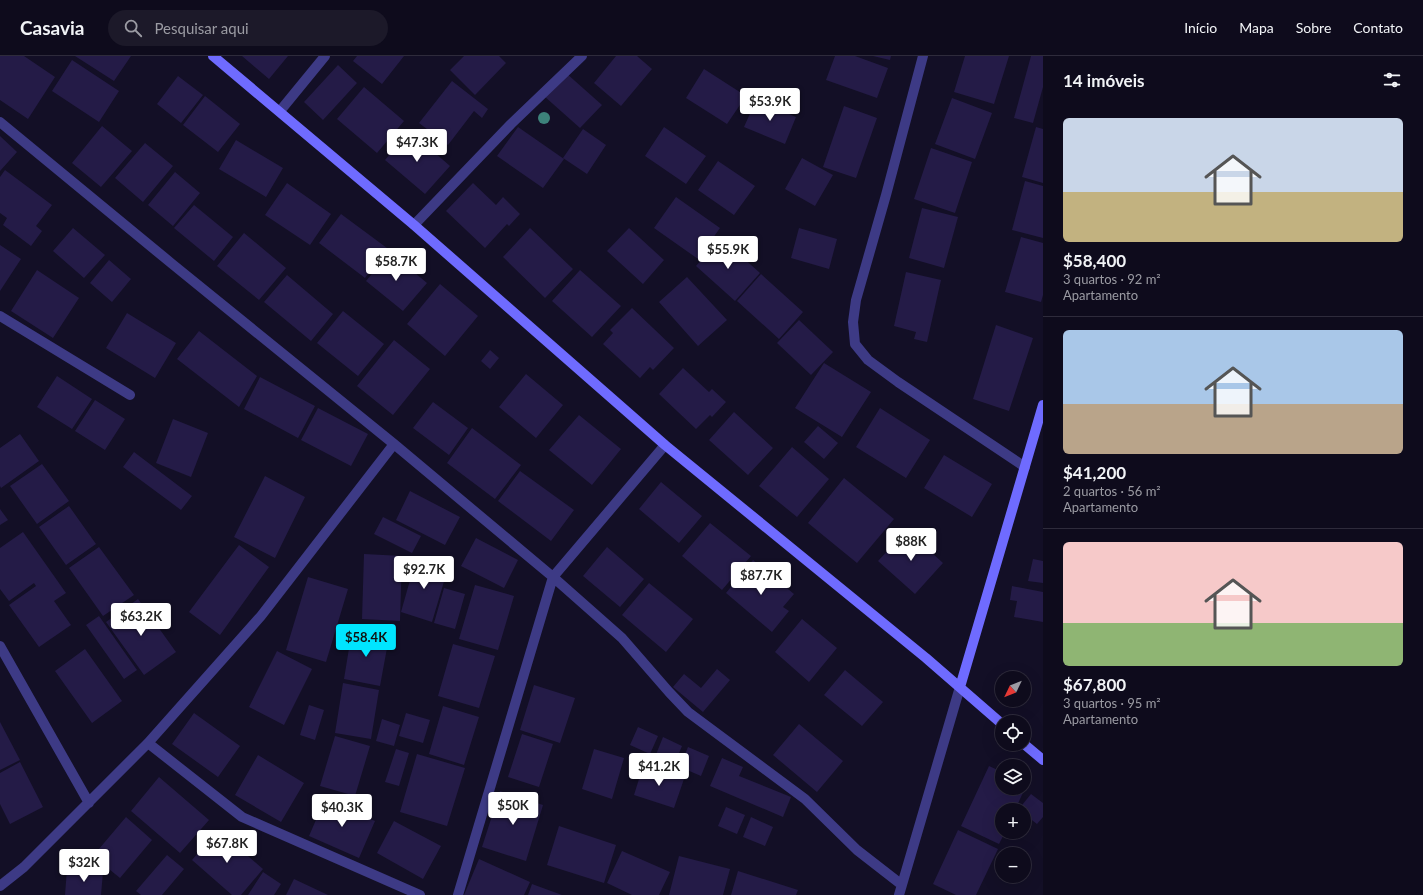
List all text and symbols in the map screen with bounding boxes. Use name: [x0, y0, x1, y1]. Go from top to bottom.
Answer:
search box: [108, 10, 388, 46]
text: Casavia: [20, 16, 84, 39]
icon: search: [122, 17, 144, 39]
text: Pesquisar aqui: [154, 19, 249, 37]
text: Início: [1184, 19, 1217, 36]
text: Mapa: [1239, 19, 1274, 36]
text: Sobre: [1296, 19, 1331, 36]
text: Contato: [1353, 19, 1403, 36]
icon: filters: [1381, 69, 1403, 91]
text: 14 imóveis: [1063, 70, 1144, 91]
pin: $53.9K: [737, 88, 803, 122]
text: $53.9K: [749, 93, 791, 109]
pin: $47.3K: [384, 129, 450, 163]
text: $47.3K: [396, 134, 438, 150]
icon: home: [1197, 144, 1269, 216]
pin: $55.9K: [695, 236, 761, 270]
text: $55.9K: [707, 241, 749, 257]
pin: $58.7K: [363, 248, 429, 282]
text: $58,400: [1063, 250, 1126, 271]
text: $58.7K: [375, 253, 417, 269]
text: 3 quartos · 92 m²: [1063, 271, 1161, 287]
text: Apartamento: [1063, 287, 1138, 303]
icon: home: [1197, 356, 1269, 428]
text: $41,200: [1063, 462, 1126, 483]
text: 2 quartos · 56 m²: [1063, 483, 1161, 499]
text: Apartamento: [1063, 499, 1138, 515]
pin: $88K: [887, 528, 935, 562]
text: $88K: [895, 533, 927, 549]
pin: $92.7K: [391, 556, 457, 590]
text: $92.7K: [403, 561, 445, 577]
pin: $87.7K: [728, 562, 794, 596]
text: $87.7K: [740, 567, 782, 583]
icon: home: [1197, 568, 1269, 640]
pin: $63.2K: [108, 603, 174, 637]
text: $63.2K: [120, 608, 162, 624]
pin: $58.4K: [333, 624, 399, 658]
text: $58.4K: [345, 629, 387, 645]
north arrow: [995, 671, 1031, 707]
map controls: [995, 671, 1031, 883]
text: $67,800: [1063, 674, 1126, 695]
text: 3 quartos · 95 m²: [1063, 695, 1161, 711]
text: Apartamento: [1063, 711, 1138, 727]
button: locate: [995, 715, 1031, 751]
pin: $41.2K: [626, 753, 692, 787]
text: $41.2K: [638, 758, 680, 774]
button: layers: [995, 759, 1031, 795]
pin: $50K: [489, 792, 537, 826]
pin: $40.3K: [309, 794, 375, 828]
text: $50K: [497, 797, 529, 813]
text: $40.3K: [321, 799, 363, 815]
button: +: [995, 803, 1031, 839]
pin: $67.8K: [194, 830, 260, 864]
text: $67.8K: [206, 835, 248, 851]
button: −: [995, 847, 1031, 883]
pin: $32K: [60, 849, 108, 883]
text: $32K: [68, 854, 100, 870]

